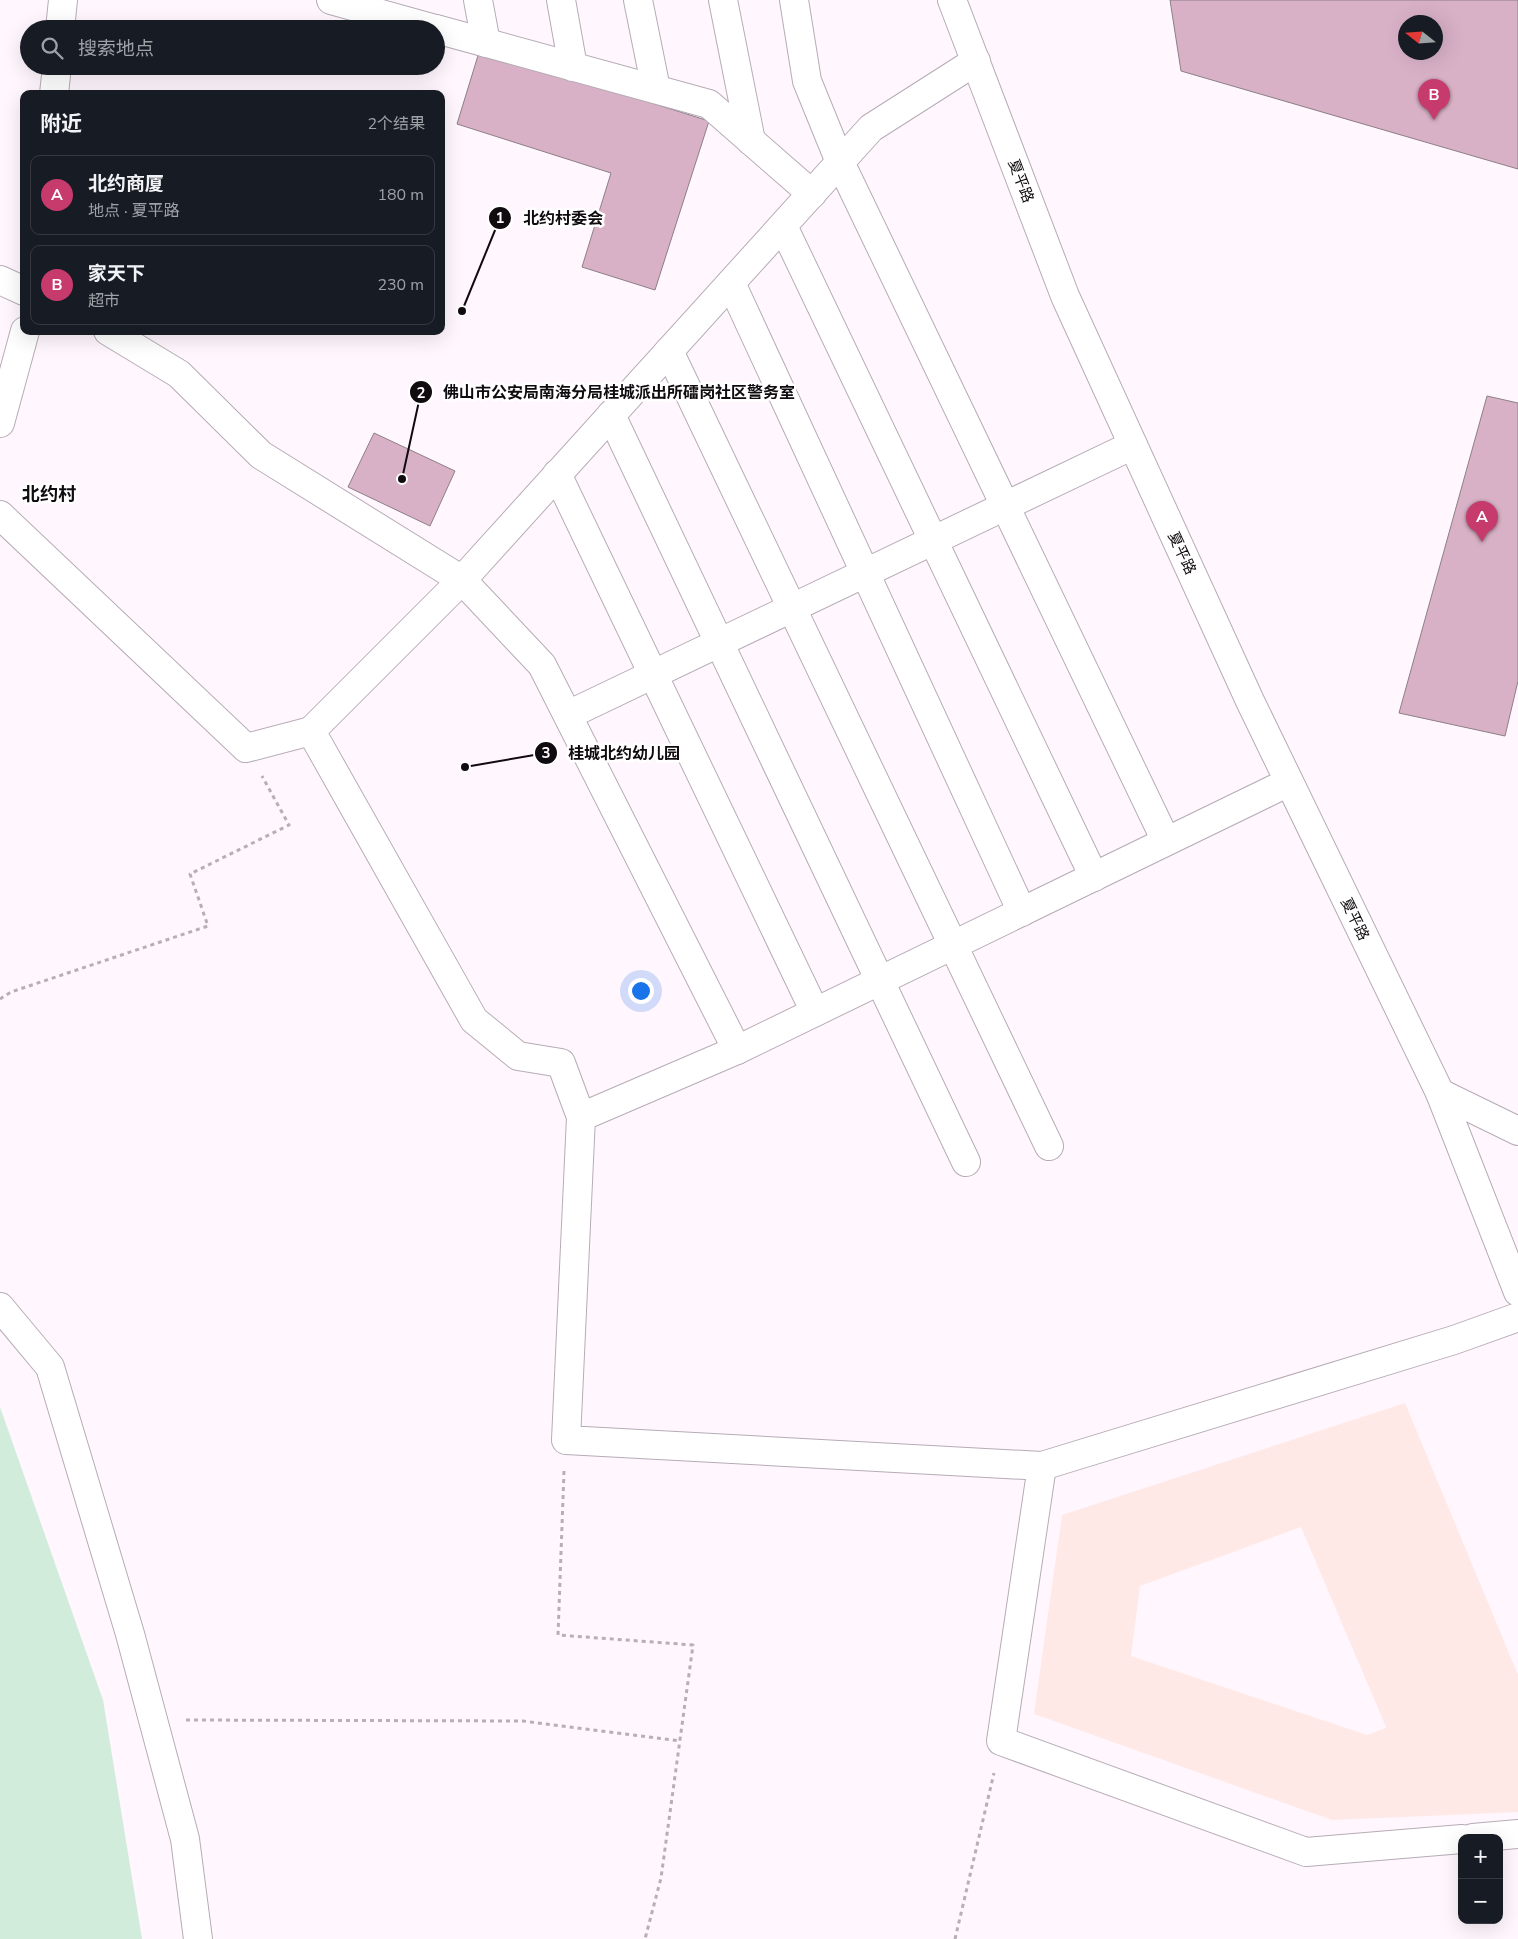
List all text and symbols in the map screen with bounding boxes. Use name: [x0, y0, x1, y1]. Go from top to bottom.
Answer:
north arrow: [1398, 15, 1443, 60]
search box: [20, 20, 445, 75]
icon: search: [38, 34, 66, 62]
text: 搜索地点: [78, 36, 154, 62]
pin: B: [1418, 79, 1450, 120]
text: 附近: [40, 110, 82, 138]
text: 2个结果: [367, 113, 425, 135]
street label: 夏平路: [1004, 156, 1038, 206]
text: 北约商厦: [88, 171, 164, 197]
text: A: [51, 184, 63, 206]
text: 180 m: [377, 184, 424, 206]
text: 地点 · 夏平路: [88, 200, 180, 222]
callout: 北约村委会: [488, 203, 613, 234]
text: 1: [495, 208, 505, 228]
text: 北约村委会: [523, 208, 603, 230]
text: 家天下: [88, 261, 145, 287]
text: B: [51, 274, 63, 296]
text: 230 m: [377, 274, 424, 296]
text: 超市: [88, 290, 120, 312]
callout: 佛山市公安局南海分局桂城派出所礌岗社区警务室: [408, 377, 805, 408]
text: 佛山市公安局南海分局桂城派出所礌岗社区警务室: [443, 382, 795, 404]
text: 2: [416, 383, 426, 403]
district label: 北约村: [22, 482, 76, 506]
pin: A: [1466, 501, 1498, 542]
street label: 夏平路: [1163, 528, 1201, 578]
callout: 桂城北约幼儿园: [533, 737, 690, 768]
text: 3: [541, 743, 551, 763]
text: 桂城北约幼儿园: [568, 743, 680, 765]
street label: 夏平路: [1336, 894, 1374, 944]
your location: [628, 978, 654, 1004]
map controls: [1458, 1834, 1503, 1924]
button: +: [1458, 1834, 1503, 1879]
button: −: [1458, 1879, 1503, 1924]

